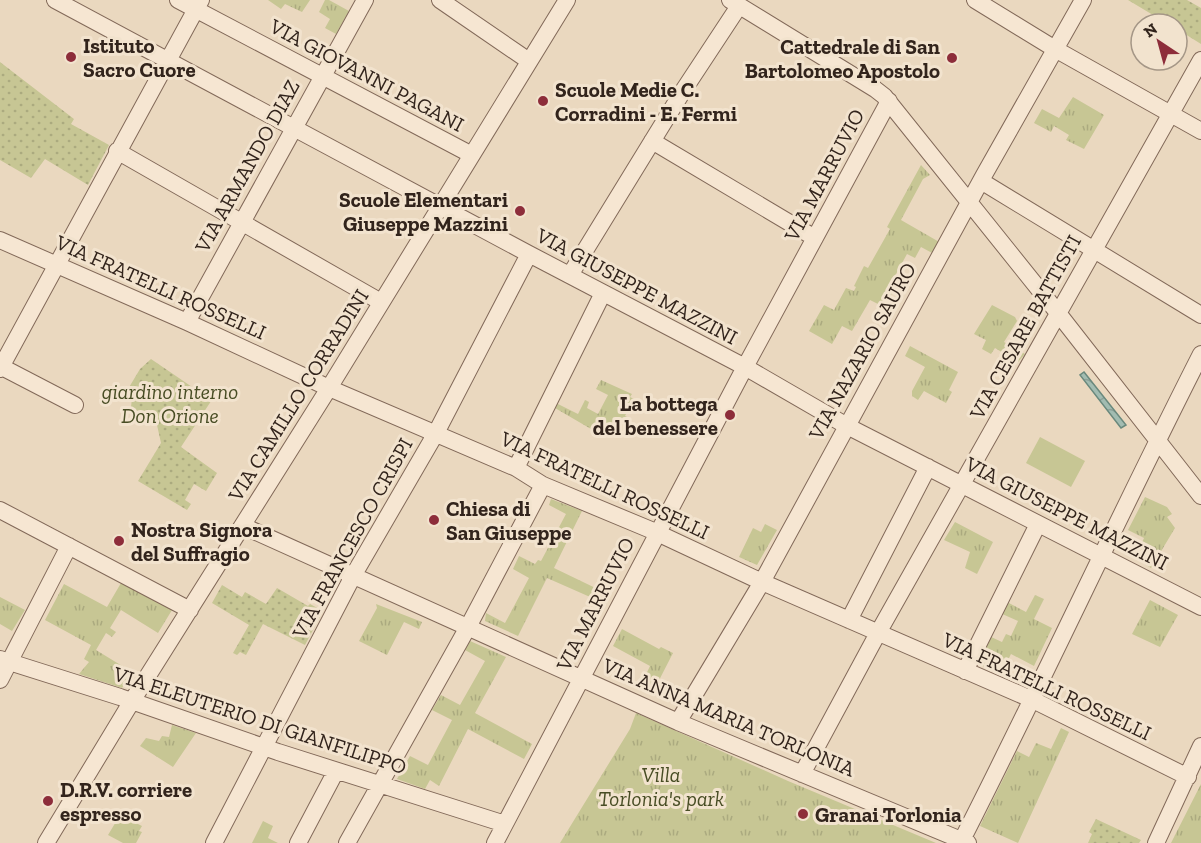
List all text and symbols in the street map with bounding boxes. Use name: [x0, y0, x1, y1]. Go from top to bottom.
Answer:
north arrow: [1129, 12, 1189, 72]
street label: VIA GIOVANNI PAGANI: [265, 13, 468, 137]
text: N: [1140, 19, 1161, 42]
place label: Istituto Sacro Cuore: [83, 33, 196, 82]
place label: Cattedrale di San Bartolomeo Apostolo: [745, 34, 941, 83]
marker: Istituto Sacro Cuore: [64, 50, 78, 64]
marker: Cattedrale di San Bartolomeo Apostolo: [945, 51, 959, 65]
street label: VIA ARMANDO DIAZ: [189, 75, 305, 258]
place label: Scuole Medie C. Corradini - E. Fermi: [555, 77, 737, 126]
marker: Scuole Medie C. Corradini - E. Fermi: [536, 94, 550, 108]
street label: VIA MARRUVIO: [778, 105, 869, 246]
place label: Scuole Elementari Giuseppe Mazzini: [339, 187, 508, 236]
marker: Scuole Elementari Giuseppe Mazzini: [513, 204, 527, 218]
street label: VIA GIUSEPPE MAZZINI: [531, 222, 742, 350]
street label: VIA FRATELLI ROSSELLI: [51, 229, 270, 345]
street label: VIA CESARE BATTISTI: [963, 230, 1086, 424]
street label: VIA NAZARIO SAURO: [802, 258, 921, 445]
street label: VIA CAMILLO CORRADINI: [222, 284, 374, 506]
park label: giardino interno Don Orione: [102, 379, 238, 428]
place label: La bottega del benessere: [593, 391, 718, 440]
marker: La bottega del benessere: [723, 408, 737, 422]
street label: VIA FRATELLI ROSSELLI: [496, 425, 713, 544]
street label: VIA FRANCESCO CRISPI: [286, 433, 418, 644]
street label: VIA GIUSEPPE MAZZINI: [961, 451, 1173, 575]
place label: Chiesa di San Giuseppe: [446, 496, 572, 545]
marker: Chiesa di San Giuseppe: [427, 513, 441, 527]
place label: Nostra Signora del Suffragio: [131, 517, 273, 566]
street label: VIA MARRUVIO: [550, 533, 639, 676]
marker: Nostra Signora del Suffragio: [112, 534, 126, 548]
street label: VIA FRATELLI ROSSELLI: [938, 626, 1155, 745]
street label: VIA ANNA MARIA TORLONIA: [598, 652, 859, 782]
street label: VIA ELEUTERIO DI GIANFILIPPO: [109, 660, 410, 779]
park label: Villa Torlonia's park: [598, 762, 724, 811]
place label: D.R.V. corriere espresso: [60, 777, 192, 826]
marker: D.R.V. corriere espresso: [41, 794, 55, 808]
place label: Granai Torlonia: [815, 802, 962, 827]
marker: Granai Torlonia: [796, 807, 810, 821]

